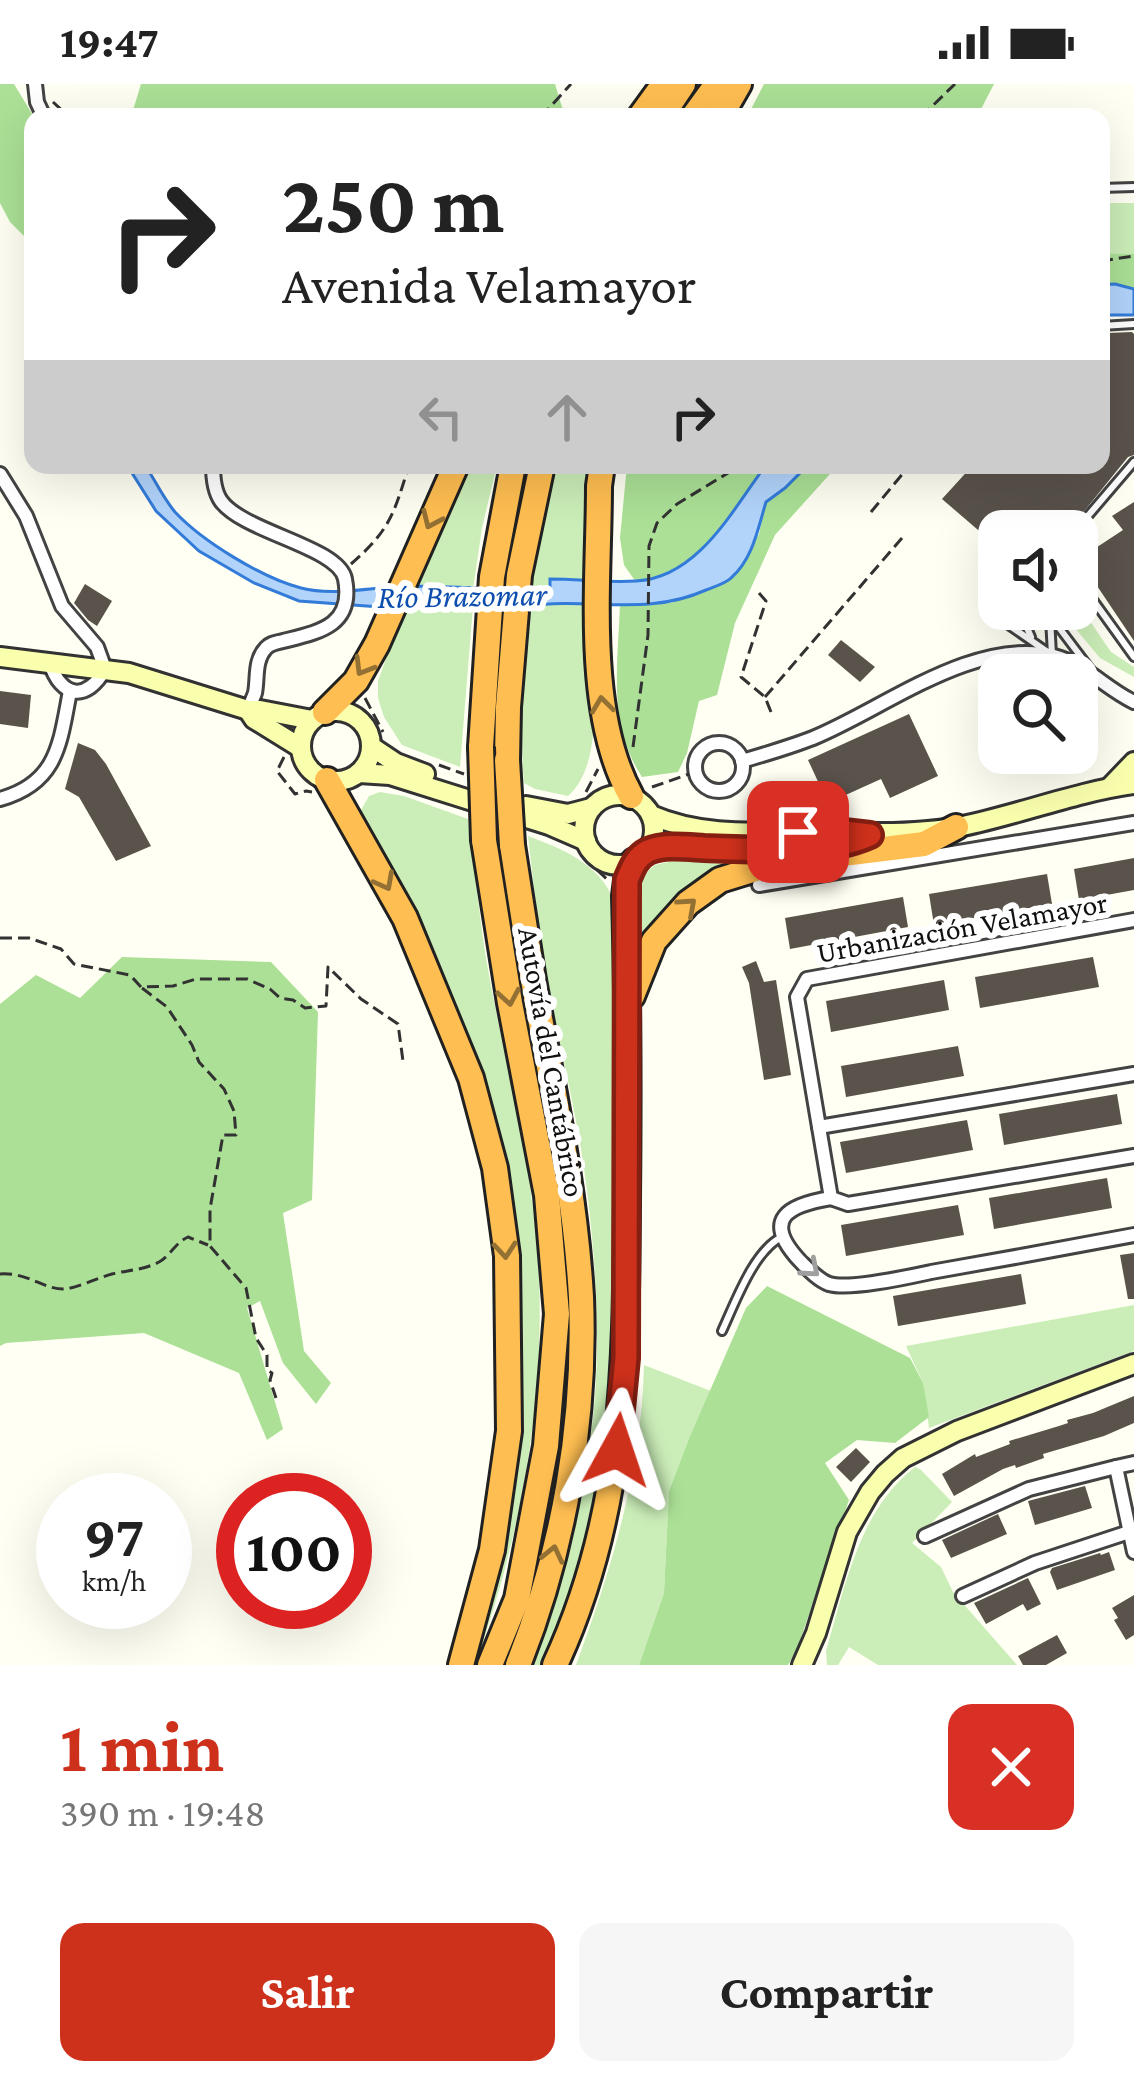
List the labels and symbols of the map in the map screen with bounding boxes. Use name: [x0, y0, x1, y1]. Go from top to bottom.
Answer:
one-way arrow: [422, 507, 445, 529]
water label: Río Brazomar: [377, 575, 549, 615]
one-way arrow: [355, 654, 377, 676]
one-way arrow: [590, 695, 616, 715]
pin: [747, 781, 849, 883]
one-way arrow: [371, 869, 394, 890]
street label: Urbanización Velamayor: [814, 885, 1110, 970]
one-way arrow: [675, 899, 696, 920]
street label: Autovía del Cantábrico: [512, 925, 592, 1199]
one-way arrow: [496, 987, 521, 1007]
one-way arrow: [492, 1241, 517, 1260]
one-way arrow: [797, 1255, 819, 1277]
position arrow: [554, 1387, 680, 1513]
speed limit sign: 100: [216, 1473, 372, 1629]
one-way arrow: [539, 1544, 564, 1564]

